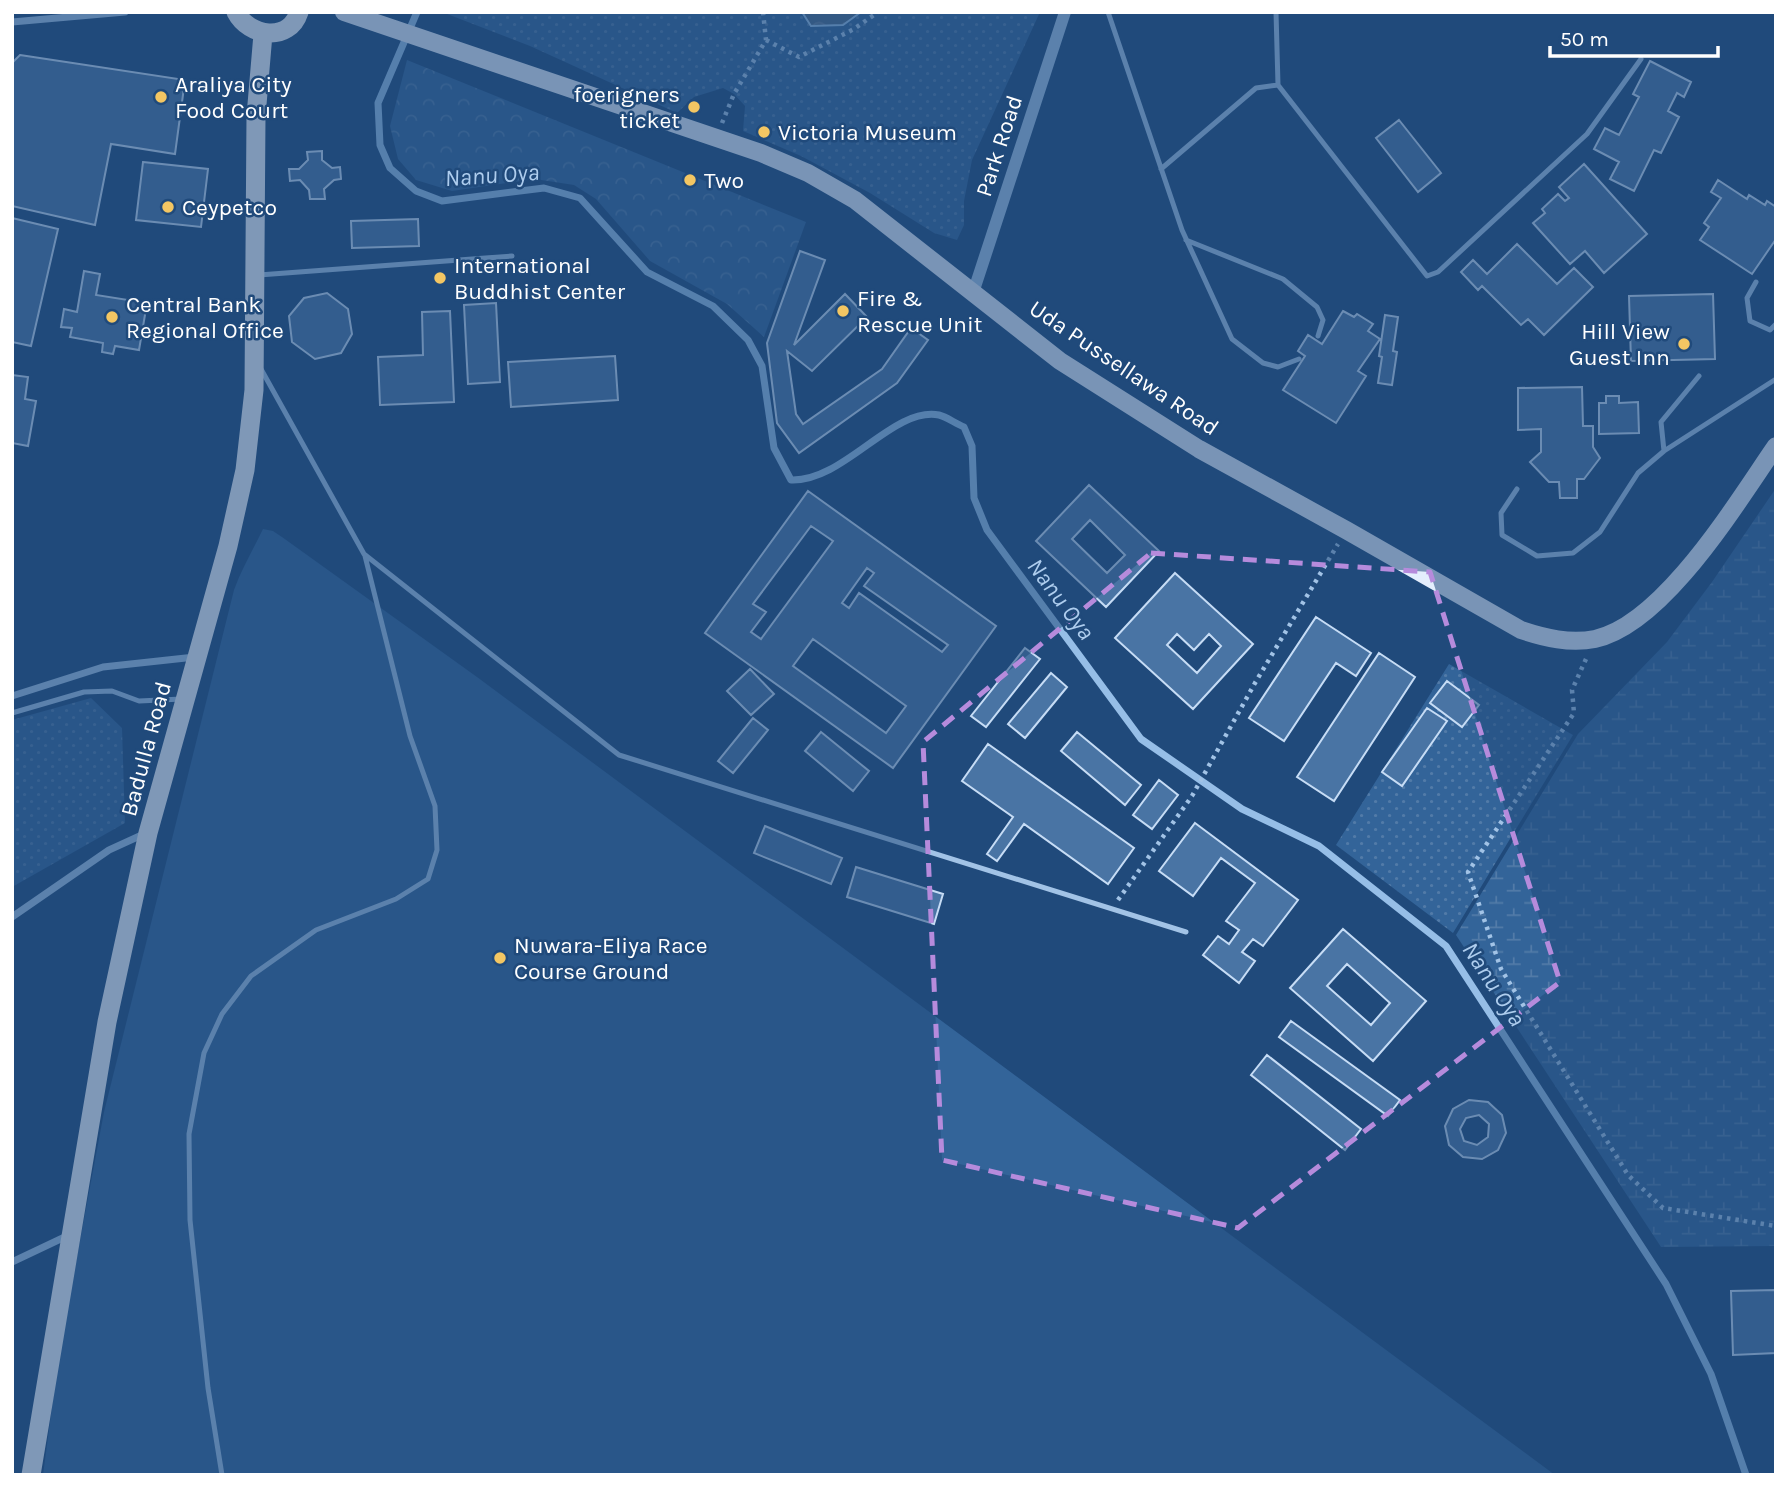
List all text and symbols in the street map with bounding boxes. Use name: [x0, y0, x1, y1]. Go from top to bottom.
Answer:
scale bar: [1550, 14, 1718, 58]
text: 50 m: [1560, 27, 1609, 51]
place label: Araliya City Food Court: [175, 71, 292, 124]
place label: foerigners ticket: [573, 81, 680, 134]
marker: Araliya City Food Court: [153, 89, 169, 105]
street label: Park Road: [970, 92, 1028, 200]
marker: foerigners ticket: [686, 99, 702, 115]
place label: Victoria Museum: [778, 119, 957, 146]
marker: Victoria Museum: [756, 124, 772, 140]
water label: Nanu Oya: [444, 158, 540, 192]
place label: Two: [704, 167, 744, 194]
marker: Two: [682, 172, 698, 188]
place label: Ceypetco: [182, 194, 277, 221]
marker: Ceypetco: [160, 199, 176, 215]
place label: International Buddhist Center: [454, 252, 626, 305]
marker: International Buddhist Center: [432, 270, 448, 286]
place label: Fire & Rescue Unit: [857, 285, 983, 338]
place label: Central Bank Regional Office: [126, 291, 284, 344]
street label: Uda Pussellawa Road: [1024, 295, 1224, 441]
marker: Fire & Rescue Unit: [835, 303, 851, 319]
marker: Central Bank Regional Office: [104, 309, 120, 325]
place label: Hill View Guest Inn: [1569, 318, 1670, 371]
marker: Hill View Guest Inn: [1676, 336, 1692, 352]
water label: Nanu Oya: [1021, 553, 1101, 645]
street label: Badulla Road: [115, 679, 177, 819]
place label: Nuwara-Eliya Race Course Ground: [514, 932, 707, 985]
water label: Nanu Oya: [1456, 937, 1532, 1031]
marker: Nuwara-Eliya Race Course Ground: [492, 950, 508, 966]

